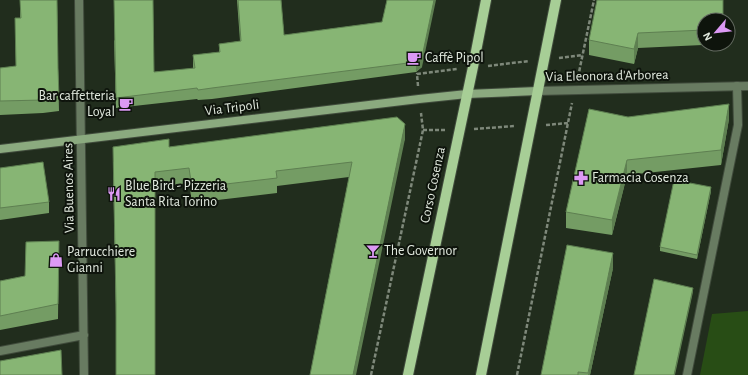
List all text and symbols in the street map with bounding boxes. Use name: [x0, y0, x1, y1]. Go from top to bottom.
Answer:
north arrow: [696, 12, 736, 52]
text: N: [701, 30, 714, 42]
cafe icon: Caffè Pipol: [406, 50, 422, 66]
place label: Caffè Pipol: [425, 51, 484, 65]
street label: Via Eleonora d'Arborea: [545, 68, 669, 84]
place label: Bar caffetteria Loyal: [39, 89, 116, 119]
cafe icon: Bar caffetteria Loyal: [118, 96, 134, 112]
street label: Via Tripoli: [204, 98, 260, 118]
street label: Via Buenos Aires: [61, 143, 77, 233]
street label: Corso Cosenza: [418, 145, 448, 224]
pharmacy icon: Farmacia Cosenza: [573, 170, 589, 186]
place label: Farmacia Cosenza: [592, 171, 689, 185]
place label: Blue Bird - Pizzeria Santa Rita Torino: [125, 179, 227, 209]
restaurant icon: Blue Bird - Pizzeria Santa Rita Torino: [106, 186, 122, 202]
bar icon: The Governor: [365, 243, 381, 259]
place label: The Governor: [384, 244, 457, 258]
place label: Parrucchiere Gianni: [67, 245, 135, 275]
shop icon: Parrucchiere Gianni: [48, 252, 64, 268]

